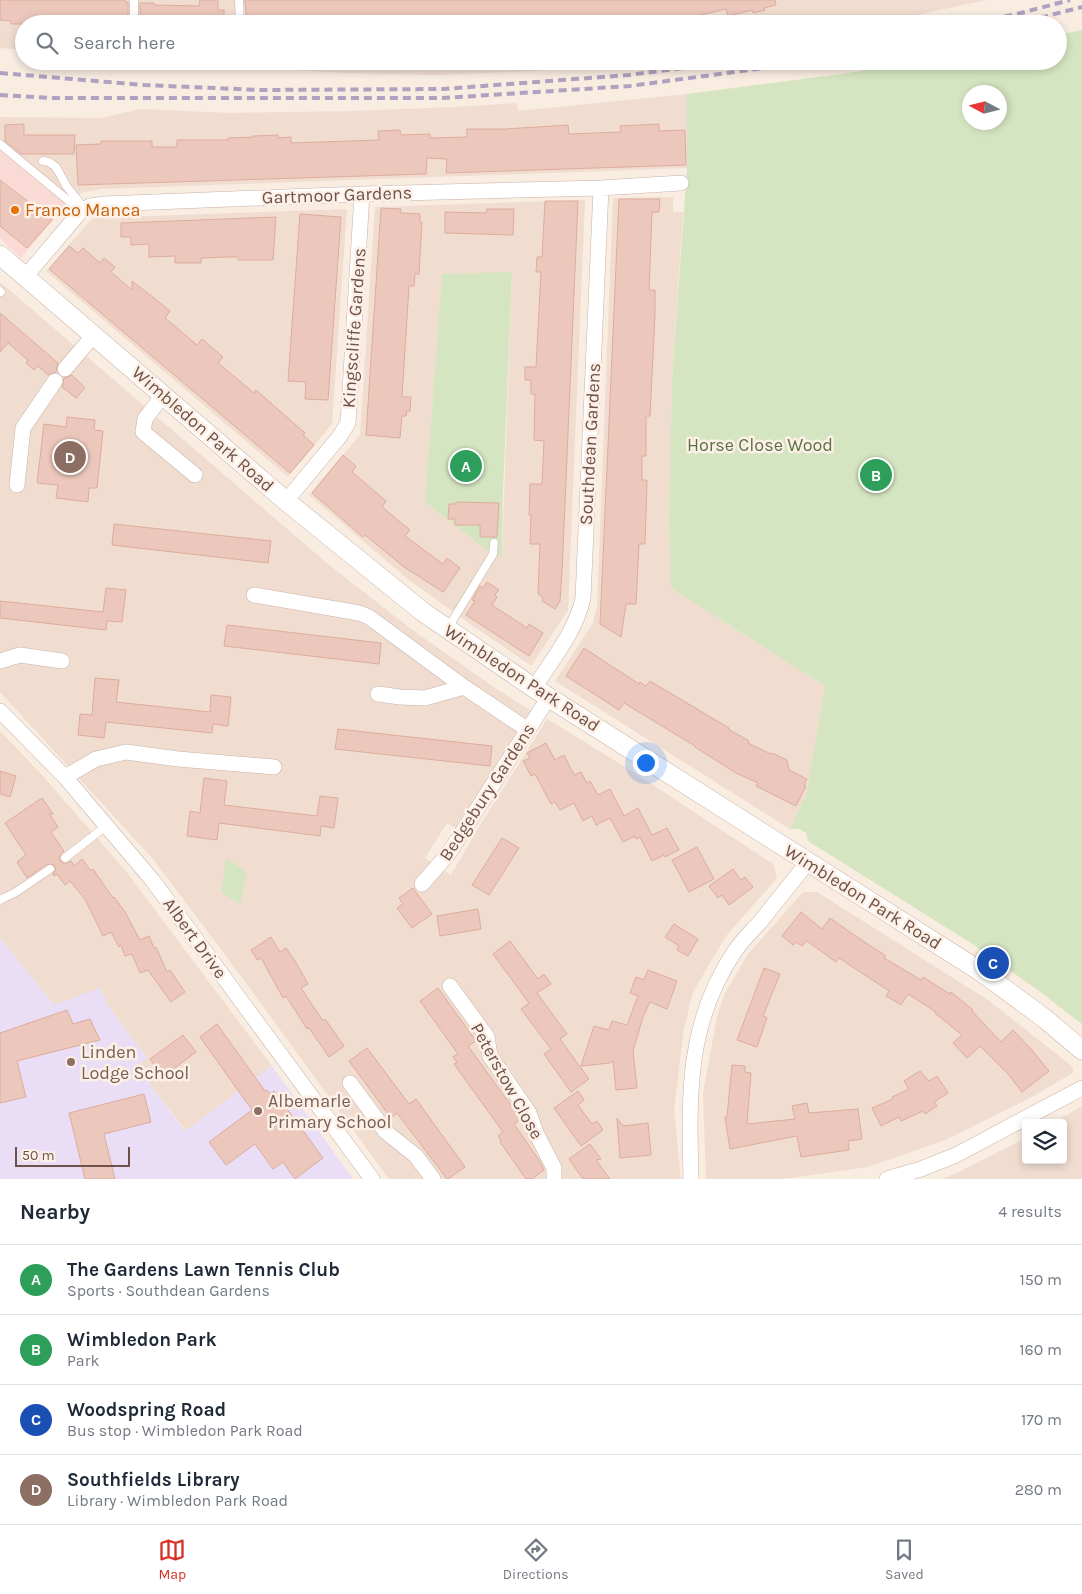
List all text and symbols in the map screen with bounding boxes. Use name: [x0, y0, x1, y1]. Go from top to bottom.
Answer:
search box: [15, 15, 1067, 70]
icon: search: [33, 29, 61, 57]
text: Search here: [73, 32, 175, 54]
north arrow: [962, 85, 1007, 130]
street label: Gartmoor Gardens: [262, 181, 412, 209]
place label: Franco Manca: [25, 199, 140, 221]
marker: Franco Manca: [9, 204, 21, 216]
street label: Kingscliffe Gardens: [337, 247, 371, 409]
street label: Wimbledon Park Road: [127, 361, 279, 497]
street label: Southdean Gardens: [575, 362, 605, 526]
park label: Horse Close Wood: [687, 434, 833, 456]
pin: D: [54, 438, 86, 476]
pin: A: [450, 447, 482, 485]
pin: B: [860, 456, 892, 494]
street label: Wimbledon Park Road: [440, 619, 604, 737]
street label: Bedgebury Gardens: [434, 719, 540, 865]
your location: [633, 750, 659, 776]
street label: Wimbledon Park Road: [780, 840, 946, 954]
street label: Albert Drive: [158, 893, 232, 983]
pin: C: [977, 944, 1009, 982]
street label: Peterstow Close: [466, 1019, 548, 1143]
place label: Linden Lodge School: [81, 1041, 189, 1084]
marker: Linden Lodge School: [65, 1056, 77, 1068]
place label: Albemarle Primary School: [268, 1090, 392, 1133]
marker: Albemarle Primary School: [252, 1105, 264, 1117]
map controls: [1022, 1119, 1067, 1164]
button: layers: [1022, 1119, 1067, 1164]
scale bar: [15, 1144, 130, 1167]
text: 50 m: [22, 1147, 55, 1164]
text: Nearby: [20, 1200, 90, 1224]
text: 4 results: [998, 1202, 1062, 1221]
text: The Gardens Lawn Tennis Club: [67, 1259, 340, 1281]
text: A: [31, 1270, 41, 1289]
text: 150 m: [1019, 1270, 1062, 1289]
text: Sports · Southdean Gardens: [67, 1281, 270, 1300]
text: Wimbledon Park: [67, 1329, 217, 1351]
text: B: [31, 1340, 41, 1359]
text: 160 m: [1019, 1340, 1062, 1359]
text: Park: [67, 1351, 99, 1370]
text: Woodspring Road: [67, 1399, 226, 1421]
text: C: [31, 1410, 41, 1429]
text: 170 m: [1021, 1410, 1062, 1429]
text: Bus stop · Wimbledon Park Road: [67, 1421, 303, 1440]
text: Southfields Library: [67, 1469, 240, 1491]
text: D: [31, 1480, 41, 1499]
text: 280 m: [1015, 1480, 1062, 1499]
text: Library · Wimbledon Park Road: [67, 1491, 288, 1510]
tab: Map: [158, 1536, 186, 1583]
tab: Directions: [503, 1536, 569, 1583]
tab: Saved: [885, 1536, 924, 1583]

